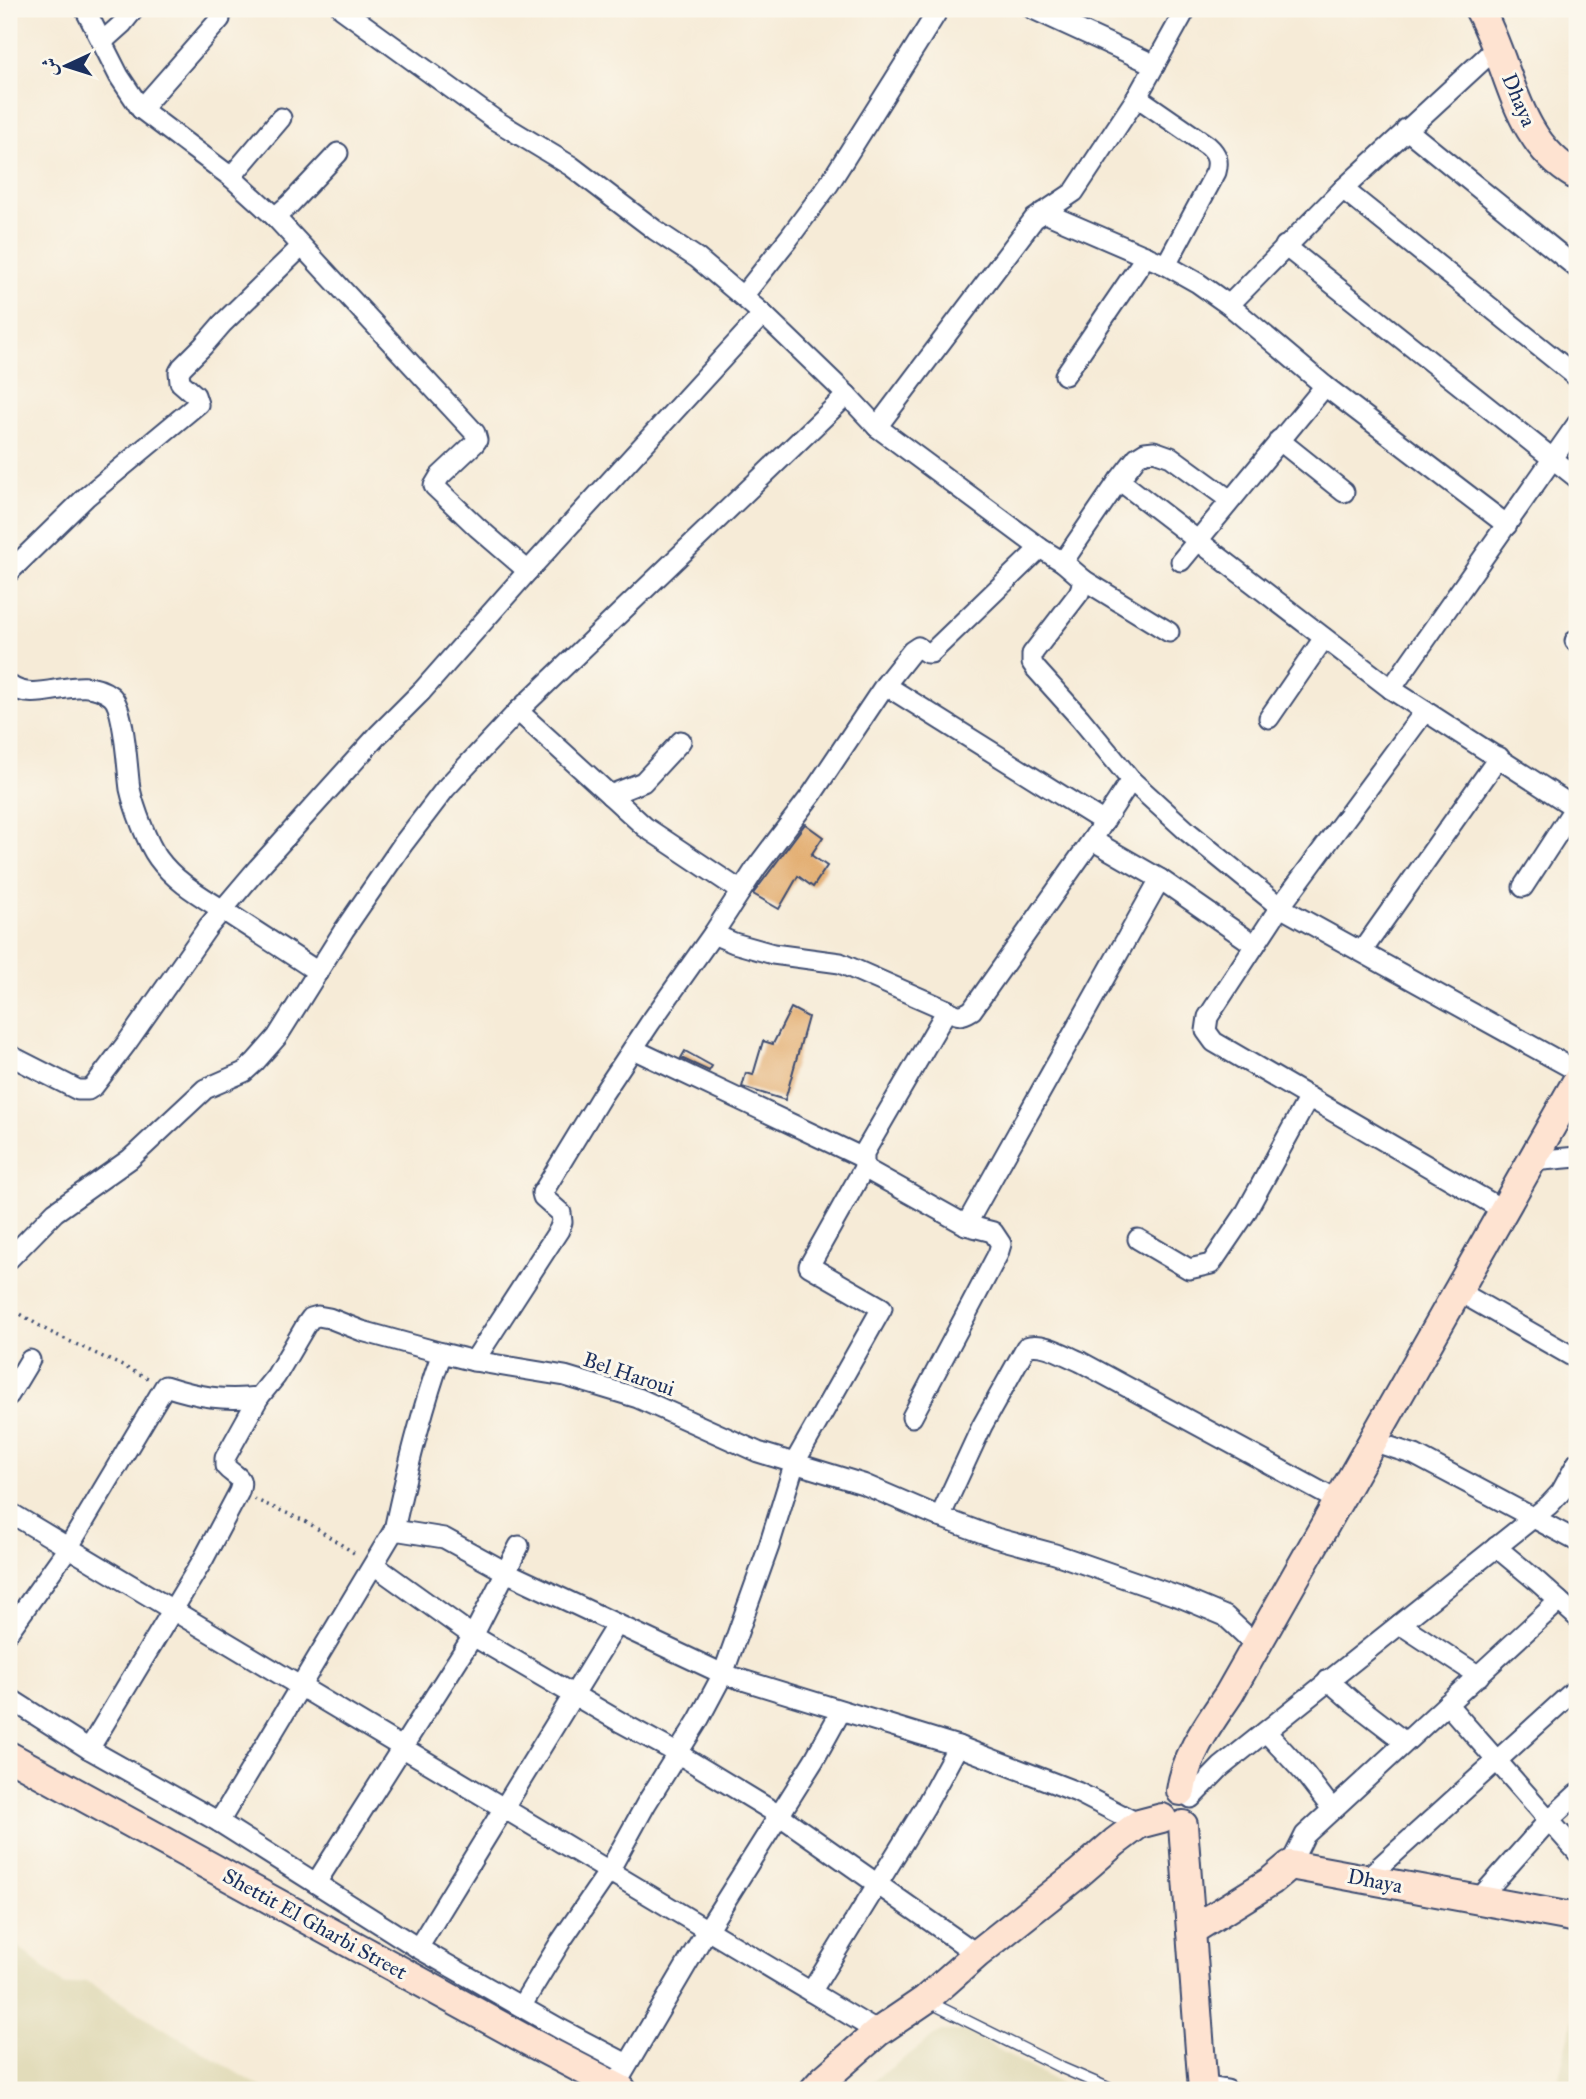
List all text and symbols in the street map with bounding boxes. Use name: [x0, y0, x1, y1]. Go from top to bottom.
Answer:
north arrow: [32, 32, 102, 102]
text: ش: [37, 57, 62, 77]
street label: Dhaya: [1496, 69, 1542, 131]
street label: Bel Haroui: [580, 1346, 679, 1402]
street label: Shettit El Gharbi Street: [218, 1863, 412, 1986]
street label: Dhaya: [1345, 1863, 1405, 1899]

